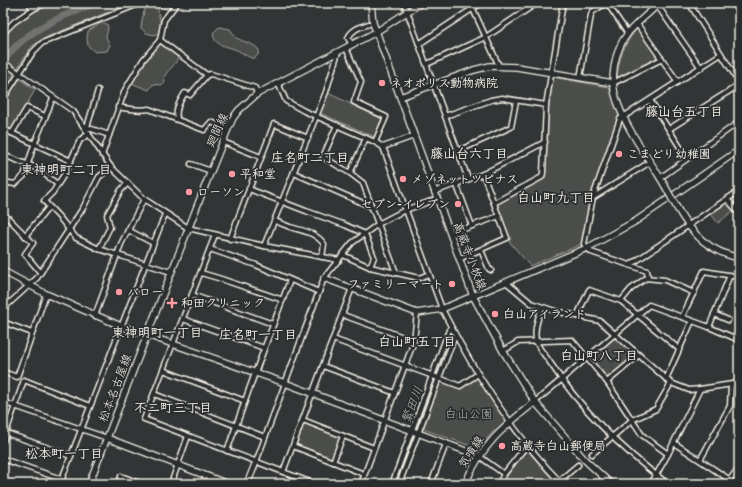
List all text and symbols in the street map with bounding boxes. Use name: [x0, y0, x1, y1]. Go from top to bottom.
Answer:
place label: ネオポリス動物病院: [390, 76, 498, 90]
marker: ネオポリス動物病院: [377, 78, 387, 88]
district label: 藤山台五丁目: [645, 104, 723, 119]
street label: 廻間線: [203, 111, 231, 149]
district label: 藤山台六丁目: [430, 146, 508, 161]
place label: こまどり幼稚園: [627, 147, 711, 161]
marker: こまどり幼稚園: [614, 149, 624, 159]
district label: 庄名町二丁目: [271, 150, 349, 165]
district label: 東神明町二丁目: [20, 162, 112, 177]
place label: 平和堂: [240, 167, 276, 181]
marker: 平和堂: [227, 169, 237, 179]
place label: メゾネットツピナス: [411, 172, 518, 186]
marker: メゾネットツピナス: [398, 174, 408, 184]
place label: ローソン: [197, 185, 245, 199]
marker: ローソン: [184, 187, 194, 197]
district label: 白山町九丁目: [517, 190, 595, 205]
place label: セブン-イレブン: [361, 197, 450, 211]
marker: セブン-イレブン: [453, 199, 463, 209]
street label: 高蔵寺小牧線: [451, 220, 489, 292]
place label: ファミリーマート: [348, 277, 444, 291]
marker: ファミリーマート: [447, 279, 457, 289]
place label: バロー: [127, 285, 163, 299]
marker: バロー: [114, 287, 124, 297]
place label: 和田クリニック: [181, 296, 265, 310]
marker: 和田クリニック: [166, 297, 178, 309]
place label: 白山アイランド: [503, 307, 586, 321]
marker: 白山アイランド: [490, 309, 500, 319]
district label: 東神明町一丁目: [111, 325, 203, 340]
district label: 庄名町一丁目: [219, 327, 297, 342]
district label: 白山町五丁目: [378, 334, 456, 349]
district label: 白山町八丁目: [560, 348, 638, 363]
street label: 松本名古屋線: [96, 352, 134, 424]
water label: 繁田川: [398, 384, 426, 426]
district label: 不二町三丁目: [134, 400, 212, 415]
park label: 白山公園: [445, 407, 493, 421]
street label: 気噴線: [455, 433, 487, 471]
place label: 高蔵寺白山郵便局: [510, 439, 606, 453]
marker: 高蔵寺白山郵便局: [497, 441, 507, 451]
district label: 松本町一丁目: [25, 446, 103, 461]

